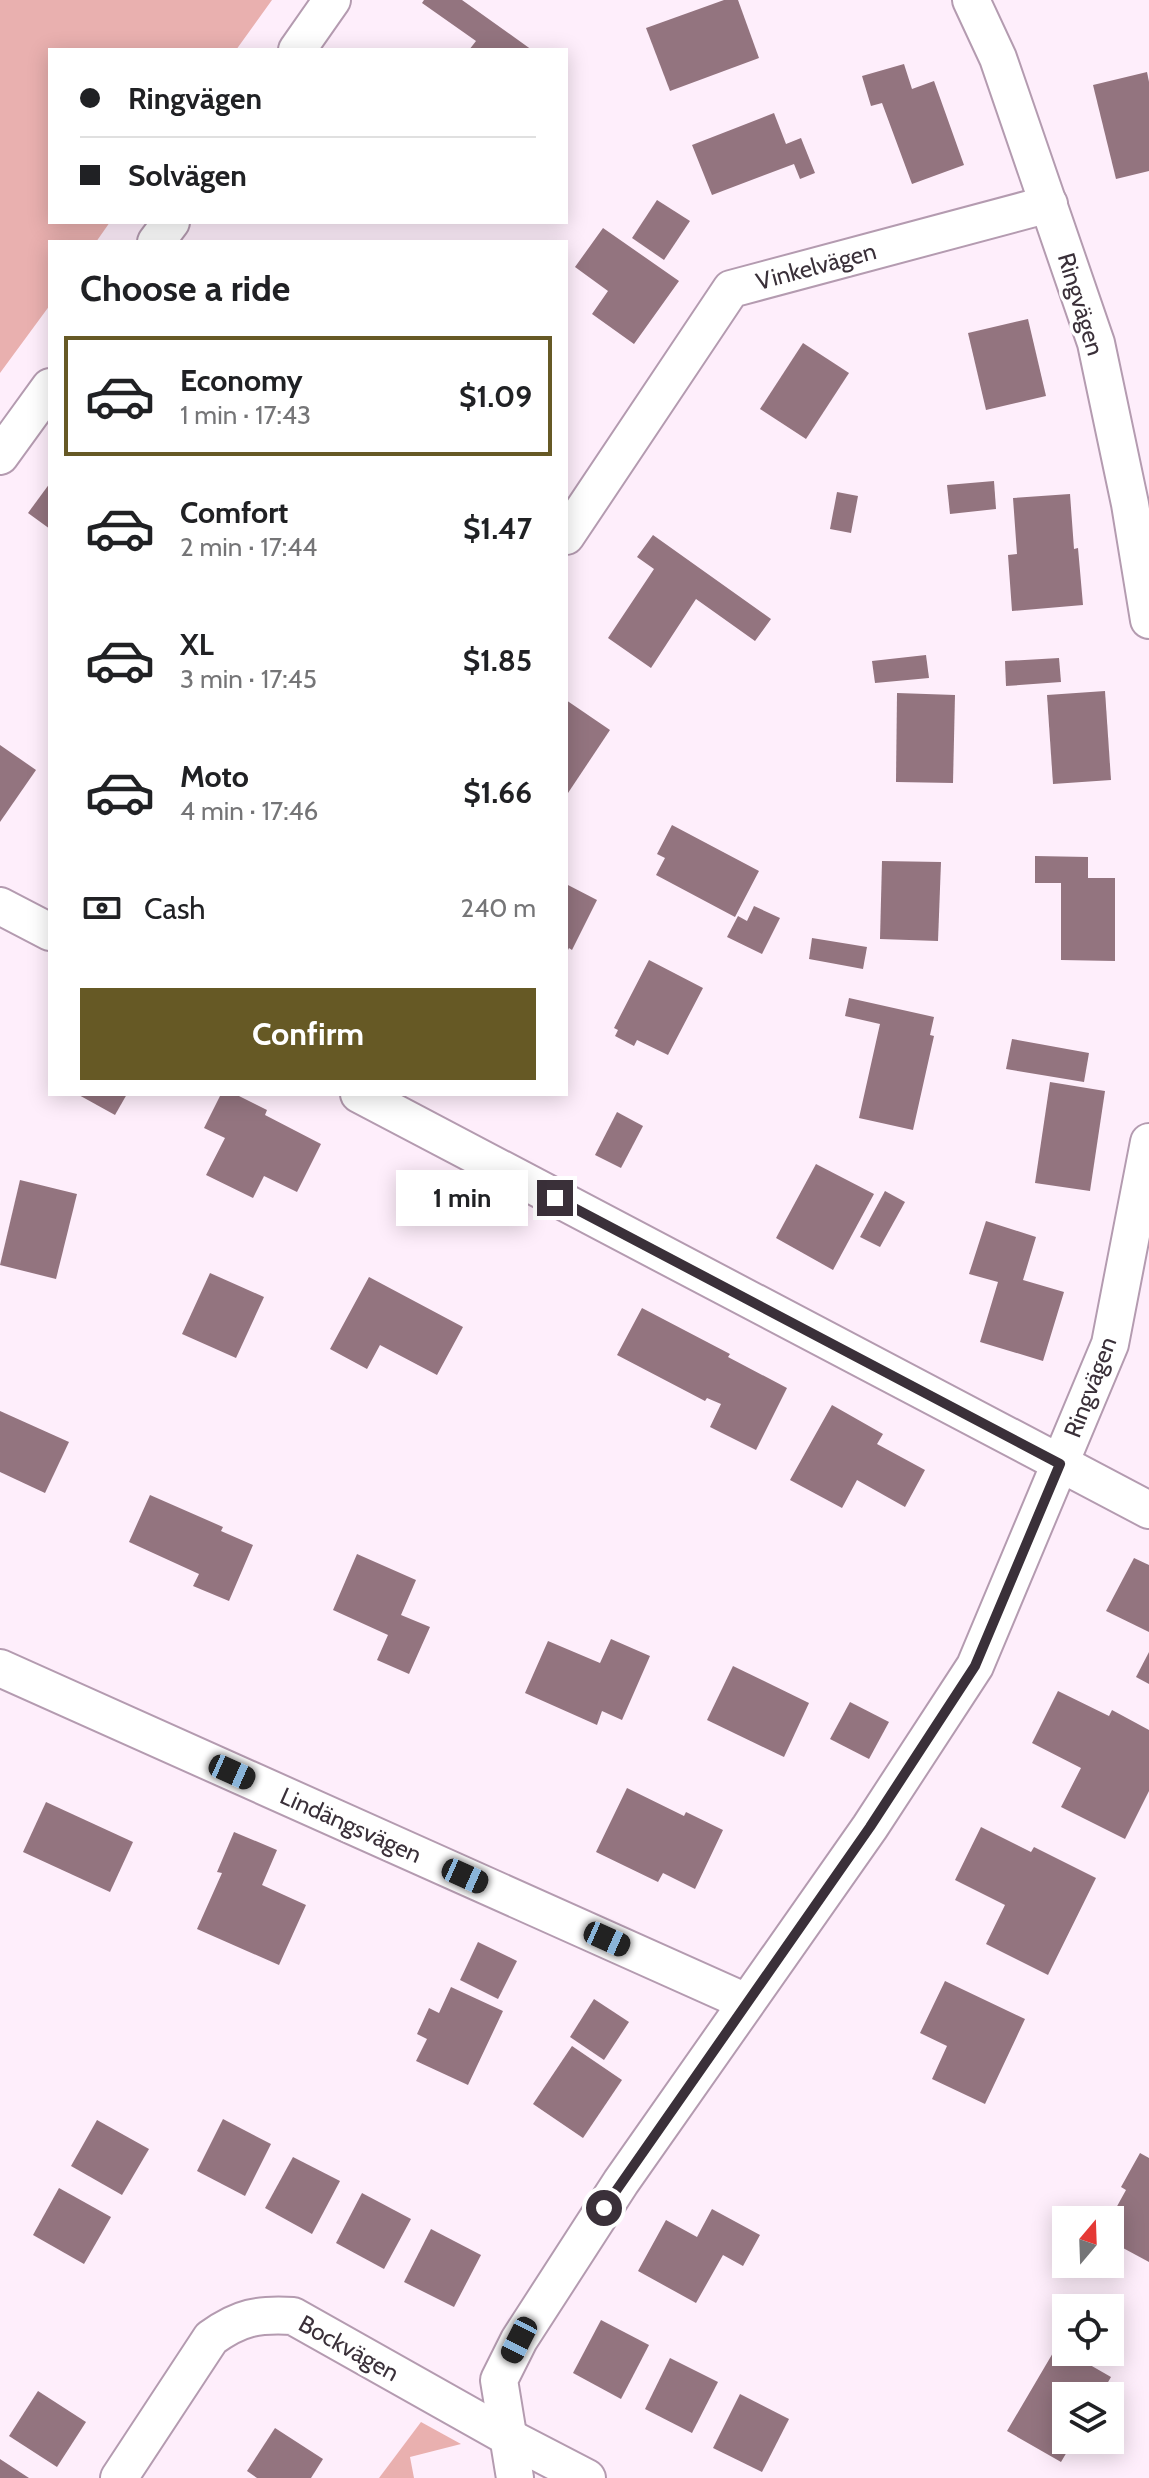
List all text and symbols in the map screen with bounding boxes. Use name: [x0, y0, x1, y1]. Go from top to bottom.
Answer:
text: Ringvägen: [128, 80, 262, 117]
text: Solvägen: [128, 157, 247, 194]
street label: Vinkelvägen: [753, 236, 879, 296]
street label: Ringvägen: [1052, 249, 1110, 359]
text: Choose a ride: [80, 266, 290, 310]
icon: car: [84, 360, 156, 432]
text: Economy: [180, 362, 303, 399]
text: $1.09: [459, 378, 532, 415]
text: 1 min · 17:43: [180, 399, 311, 431]
icon: car: [84, 492, 156, 564]
text: Comfort: [180, 494, 288, 531]
text: $1.47: [463, 510, 532, 547]
text: 2 min · 17:44: [180, 531, 317, 563]
icon: car: [84, 624, 156, 696]
text: XL: [180, 626, 214, 663]
text: $1.85: [463, 642, 532, 679]
text: 3 min · 17:45: [180, 663, 317, 695]
icon: car: [84, 756, 156, 828]
text: Moto: [180, 758, 249, 795]
text: $1.66: [463, 774, 532, 811]
text: 4 min · 17:46: [180, 795, 318, 827]
icon: cash: [80, 886, 124, 930]
text: Cash: [144, 890, 206, 927]
text: 240 m: [461, 892, 536, 924]
button: Confirm: [80, 988, 536, 1080]
callout: 1 min: [395, 1170, 527, 1226]
route end: [537, 1180, 573, 1216]
text: 1 min: [433, 1182, 491, 1214]
street label: Ringvägen: [1058, 1333, 1122, 1441]
car: [205, 1751, 259, 1793]
street label: Lindängsvägen: [276, 1781, 426, 1869]
car: [438, 1855, 492, 1897]
car: [580, 1918, 634, 1960]
route start: [586, 2190, 622, 2226]
north arrow: [1052, 2206, 1124, 2278]
map controls: [1052, 2206, 1124, 2454]
button: locate: [1052, 2294, 1124, 2366]
street label: Bockvägen: [294, 2309, 404, 2387]
car: [497, 2313, 541, 2367]
button: layers: [1052, 2382, 1124, 2454]

